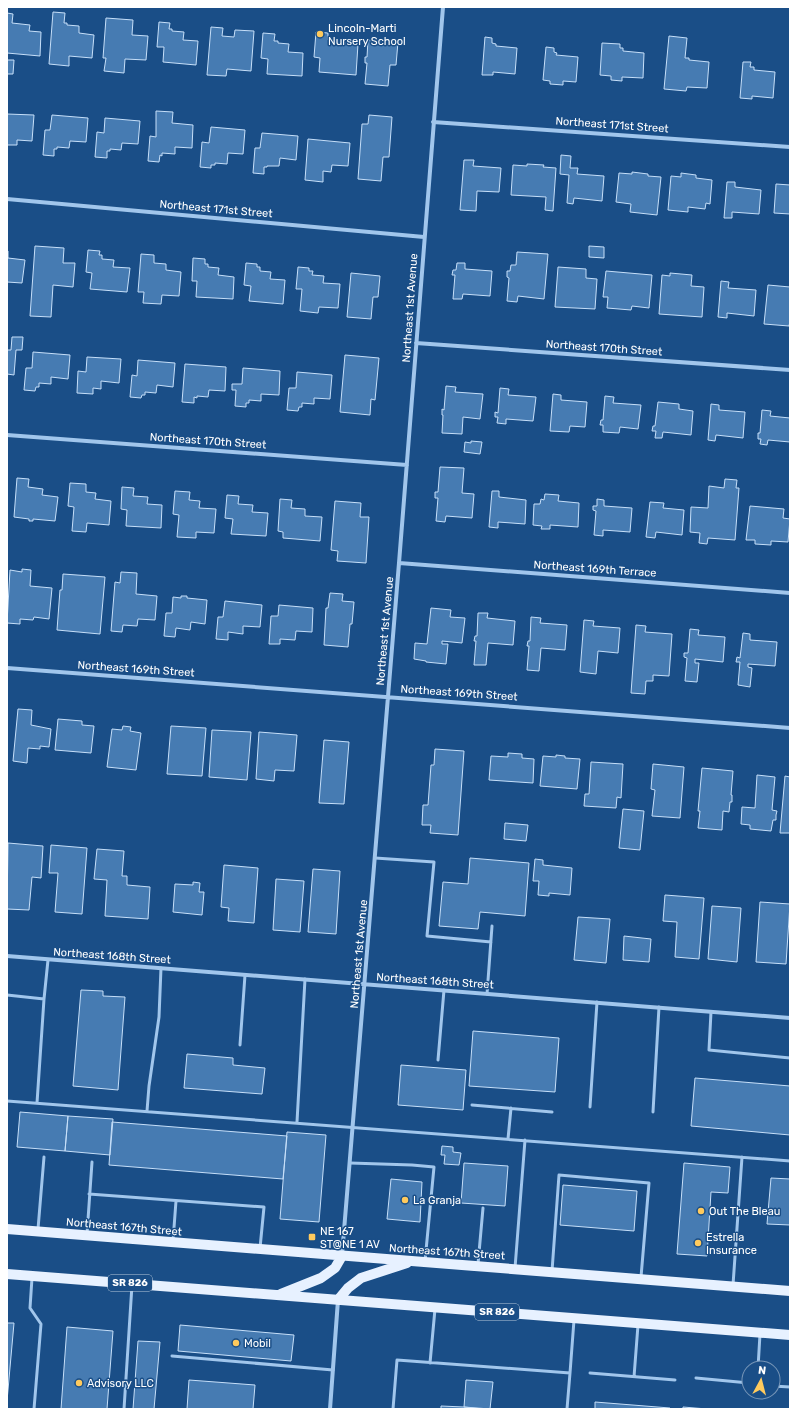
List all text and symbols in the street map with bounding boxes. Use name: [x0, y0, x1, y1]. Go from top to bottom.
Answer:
place label: Lincoln-Marti Nursery School: [328, 22, 406, 48]
marker: Lincoln-Marti Nursery School: [315, 29, 325, 39]
street label: Northeast 171st Street: [555, 115, 670, 135]
street label: Northeast 171st Street: [159, 198, 274, 220]
street label: Northeast 1st Avenue: [400, 253, 420, 363]
street label: Northeast 170th Street: [545, 337, 663, 359]
street label: Northeast 170th Street: [149, 430, 267, 452]
street label: Northeast 169th Terrace: [533, 558, 657, 580]
street label: Northeast 1st Avenue: [374, 576, 396, 686]
street label: Northeast 169th Street: [77, 658, 196, 680]
street label: Northeast 169th Street: [400, 682, 519, 704]
street label: Northeast 1st Avenue: [348, 899, 370, 1009]
street label: Northeast 168th Street: [53, 945, 172, 967]
street label: Northeast 168th Street: [376, 970, 495, 992]
place label: La Granja: [413, 1194, 461, 1207]
marker: La Granja: [400, 1195, 410, 1205]
place label: Out The Bleau: [709, 1205, 780, 1218]
marker: Out The Bleau: [696, 1206, 706, 1216]
street label: Northeast 167th Street: [66, 1215, 183, 1239]
place label: NE 167 ST@NE 1 AV: [320, 1225, 380, 1251]
place label: Estrella Insurance: [706, 1231, 757, 1257]
marker: NE 167 ST@NE 1 AV: [307, 1232, 317, 1242]
marker: Estrella Insurance: [693, 1238, 703, 1248]
street label: Northeast 167th Street: [389, 1241, 506, 1263]
road number: SR 826: [108, 1275, 152, 1291]
road number: SR 826: [475, 1304, 519, 1320]
place label: Mobil: [244, 1337, 271, 1350]
marker: Mobil: [231, 1338, 241, 1348]
north arrow: [741, 1360, 781, 1400]
text: N: [757, 1364, 767, 1378]
place label: Advisory LLC: [87, 1377, 154, 1390]
marker: Advisory LLC: [74, 1378, 84, 1388]

